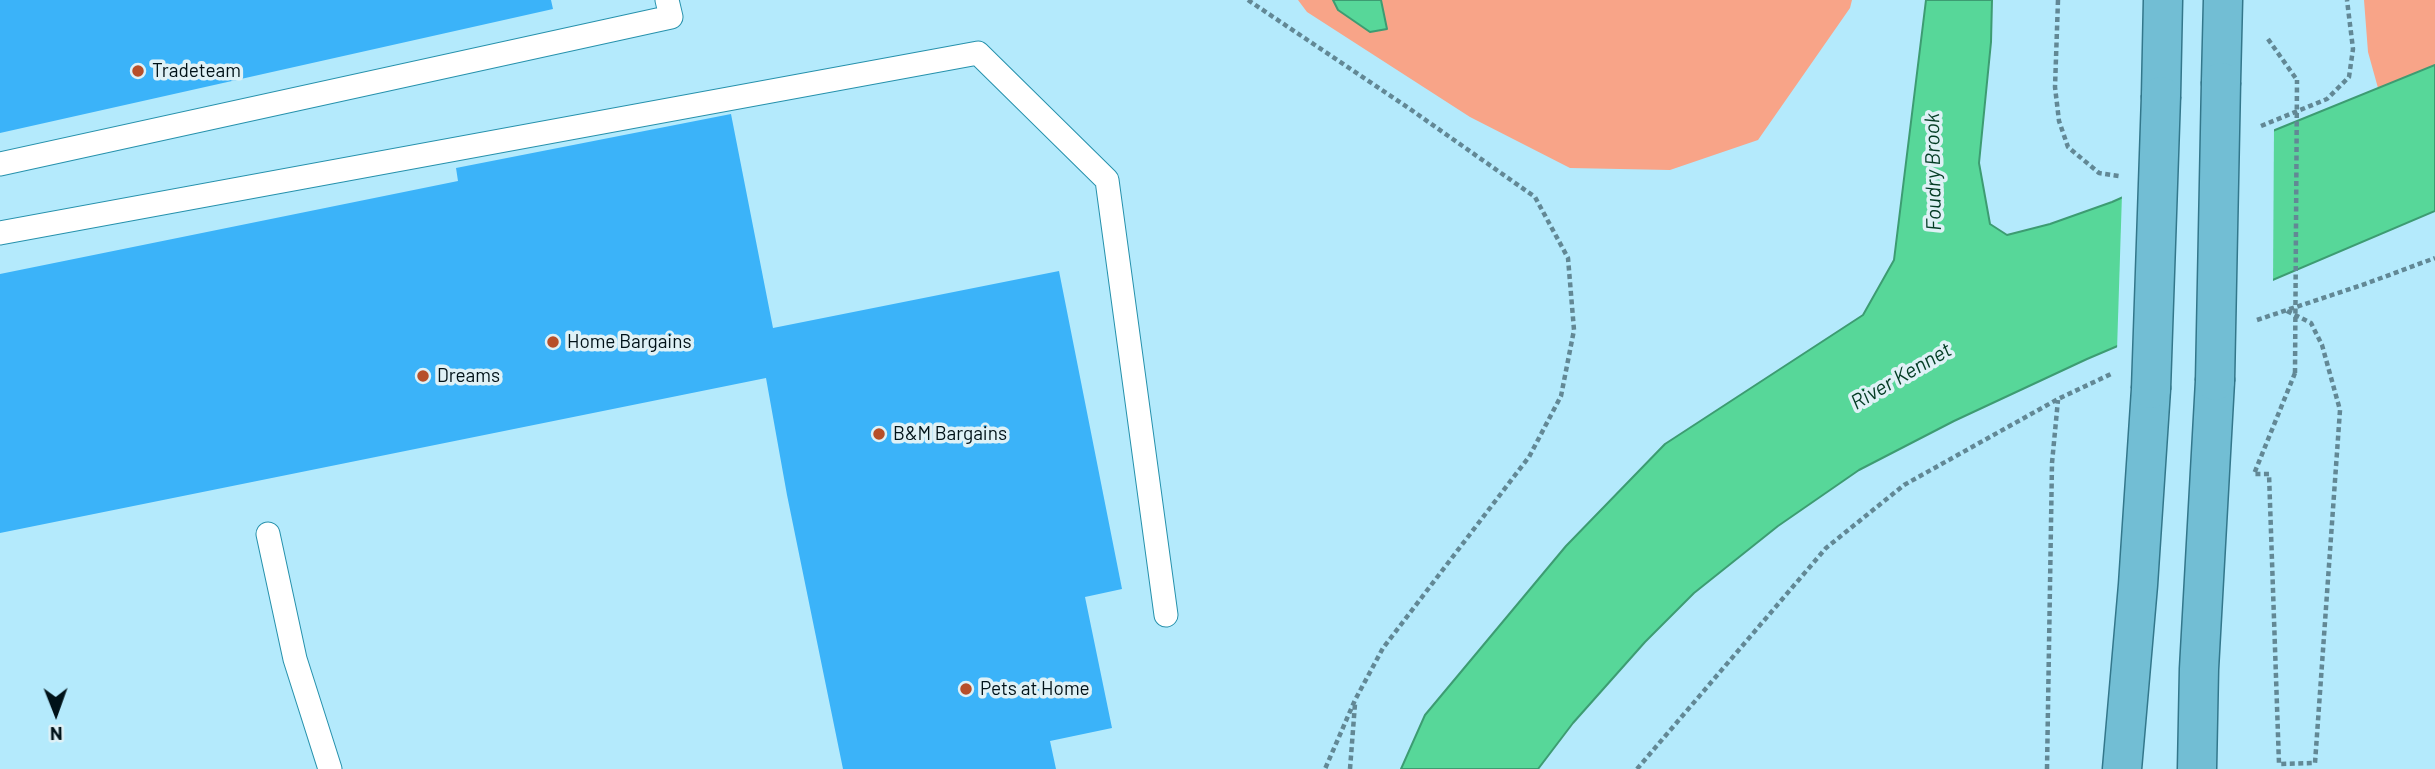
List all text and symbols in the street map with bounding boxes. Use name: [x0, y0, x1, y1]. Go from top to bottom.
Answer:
place label: Tradeteam: [152, 60, 241, 82]
marker: Tradeteam: [130, 63, 146, 79]
water label: Foudry Brook: [1919, 113, 1947, 231]
place label: Home Bargains: [567, 331, 692, 353]
marker: Home Bargains: [545, 334, 561, 350]
water label: River Kennet: [1846, 337, 1956, 415]
place label: Dreams: [437, 365, 500, 387]
marker: Dreams: [415, 368, 431, 384]
place label: B&M Bargains: [893, 423, 1007, 445]
marker: B&M Bargains: [871, 426, 887, 442]
north arrow: [21, 678, 91, 748]
place label: Pets at Home: [980, 678, 1090, 700]
marker: Pets at Home: [958, 681, 974, 697]
text: N: [50, 723, 63, 746]

